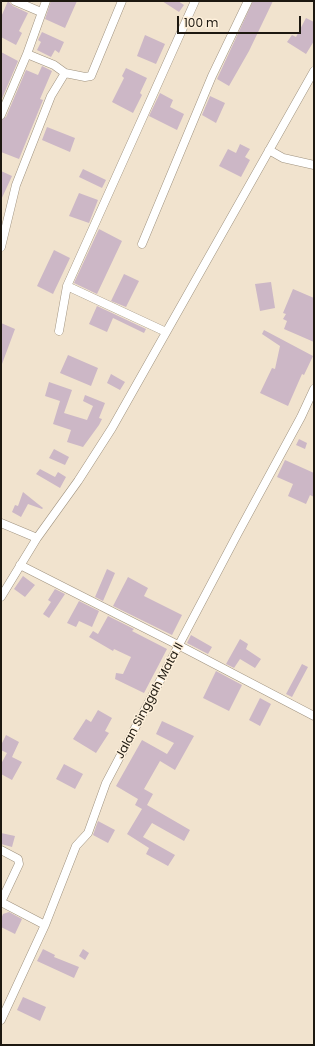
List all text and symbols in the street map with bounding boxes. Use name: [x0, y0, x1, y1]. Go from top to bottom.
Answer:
scale bar: [179, 8, 303, 34]
text: 100 m: [184, 14, 218, 31]
street label: Jalan Singgah Mata II: [113, 641, 187, 761]

